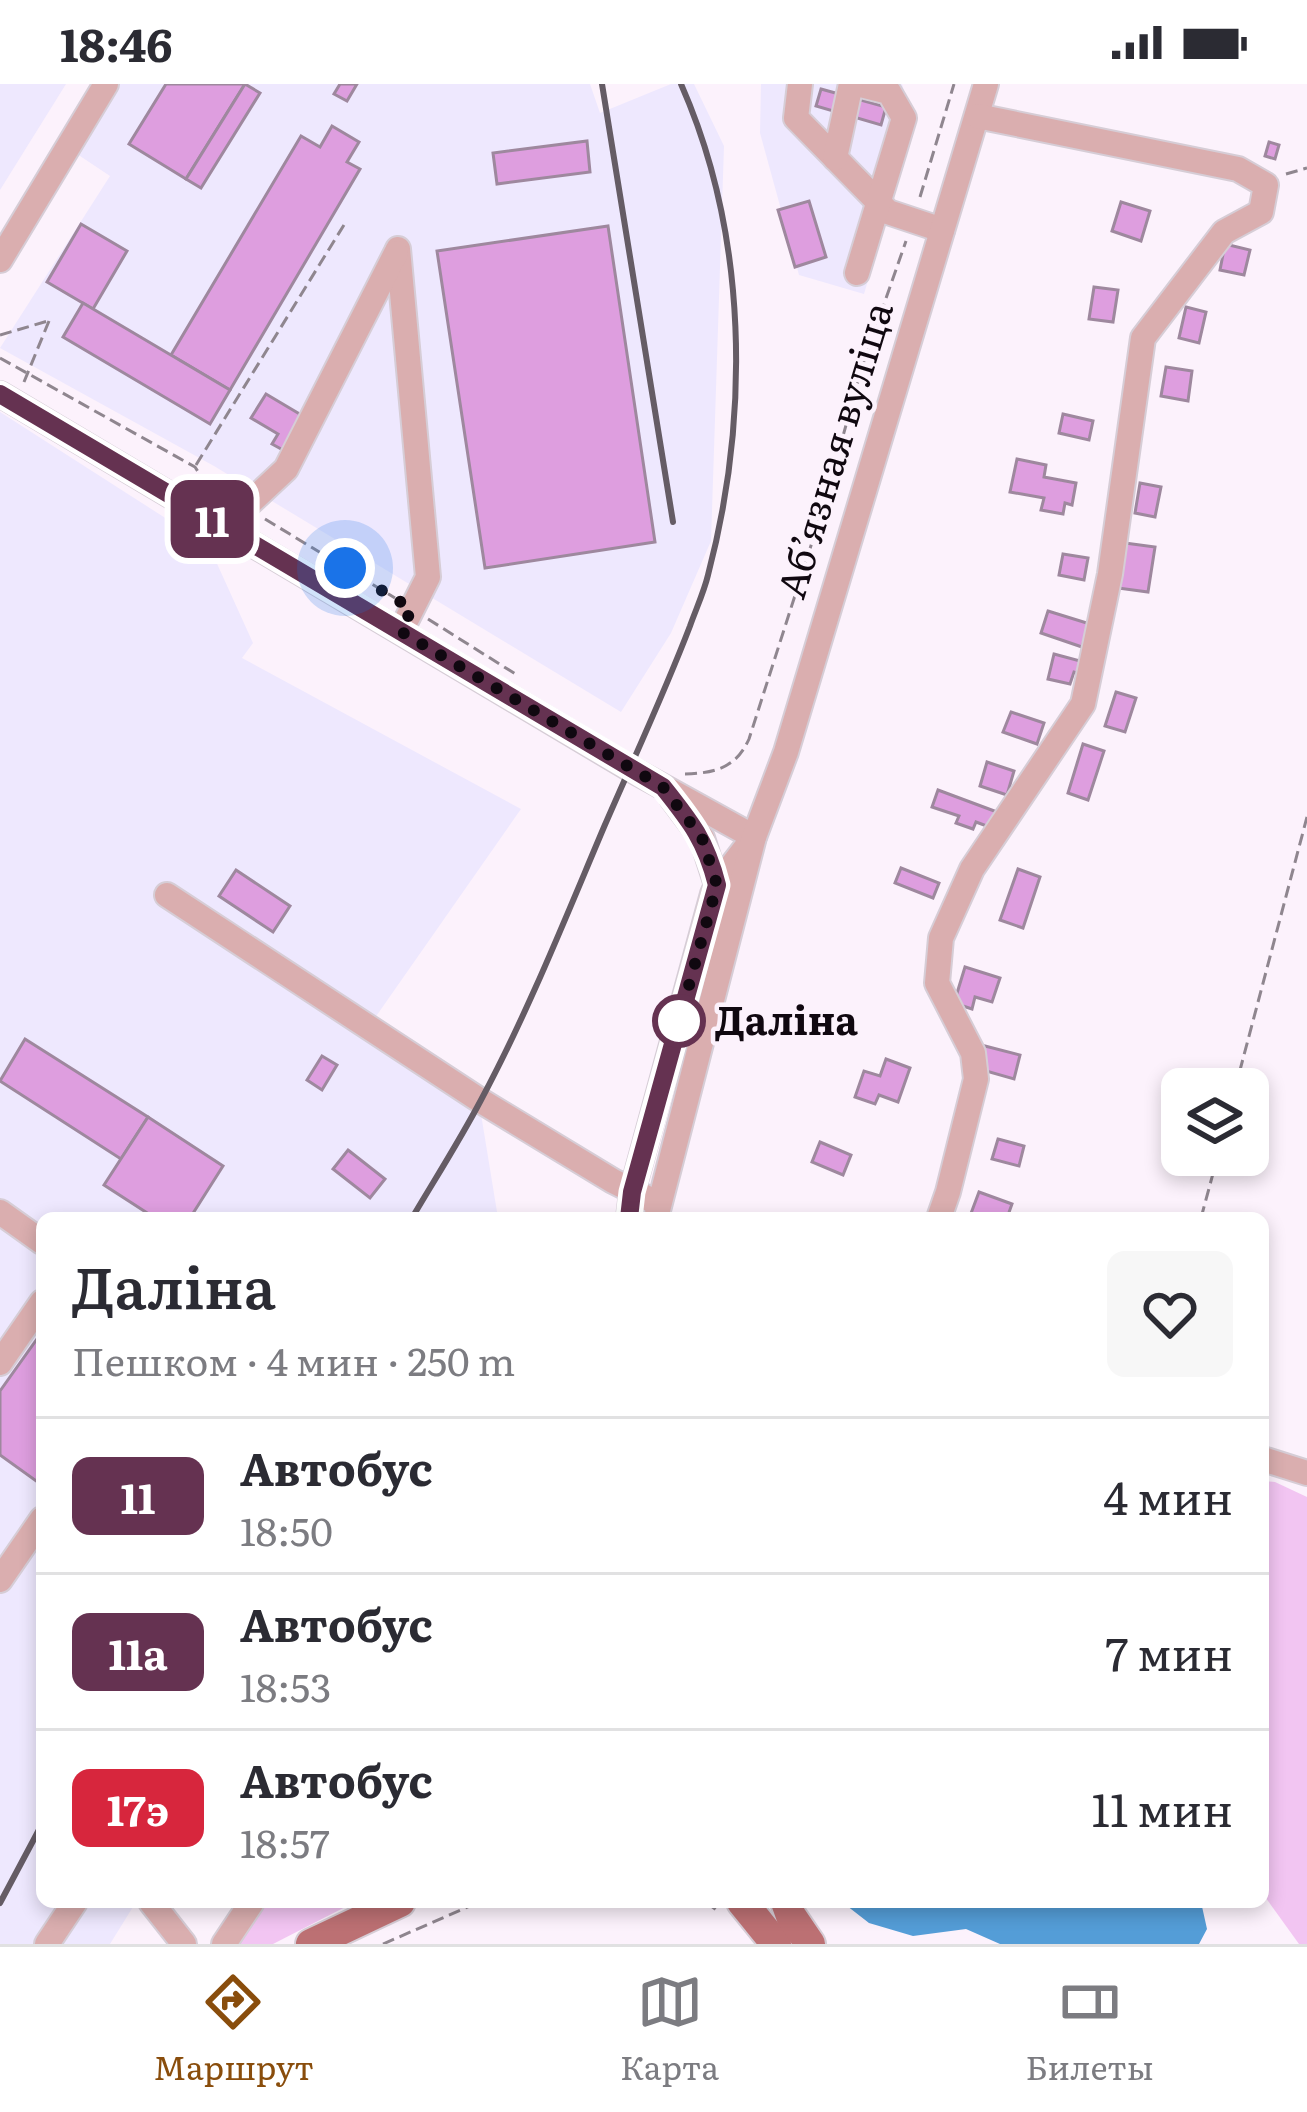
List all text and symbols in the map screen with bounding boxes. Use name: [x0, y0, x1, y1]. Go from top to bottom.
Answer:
text: 18:46: [60, 9, 173, 76]
street label: Абʼязная вуліца: [759, 294, 905, 604]
line badge: 11: [158, 480, 266, 558]
text: 11: [195, 488, 229, 550]
your location: [315, 538, 375, 598]
place label: Даліна: [715, 989, 858, 1047]
marker: Даліна: [654, 996, 704, 1046]
map controls: [1161, 1068, 1269, 1176]
button: layers: [1161, 1068, 1269, 1176]
text: Даліна: [72, 1242, 276, 1327]
button: heart: [1107, 1251, 1233, 1377]
text: Пешком · 4 мин · 250 m: [72, 1330, 515, 1388]
text: Автобус: [240, 1433, 433, 1500]
text: 4 мин: [1103, 1462, 1233, 1529]
text: 11: [121, 1465, 155, 1527]
text: 18:50: [240, 1500, 333, 1558]
text: Автобус: [240, 1589, 433, 1656]
text: 7 мин: [1105, 1618, 1233, 1685]
text: 11а: [108, 1621, 168, 1683]
text: 18:53: [240, 1656, 331, 1714]
text: Автобус: [240, 1745, 433, 1812]
text: 11 мин: [1092, 1774, 1233, 1841]
text: 17э: [107, 1777, 169, 1839]
text: 18:57: [240, 1812, 330, 1870]
tab: Маршрут: [153, 1969, 314, 2090]
tab: Карта: [620, 1969, 719, 2090]
tab: Билеты: [1025, 1969, 1154, 2090]

